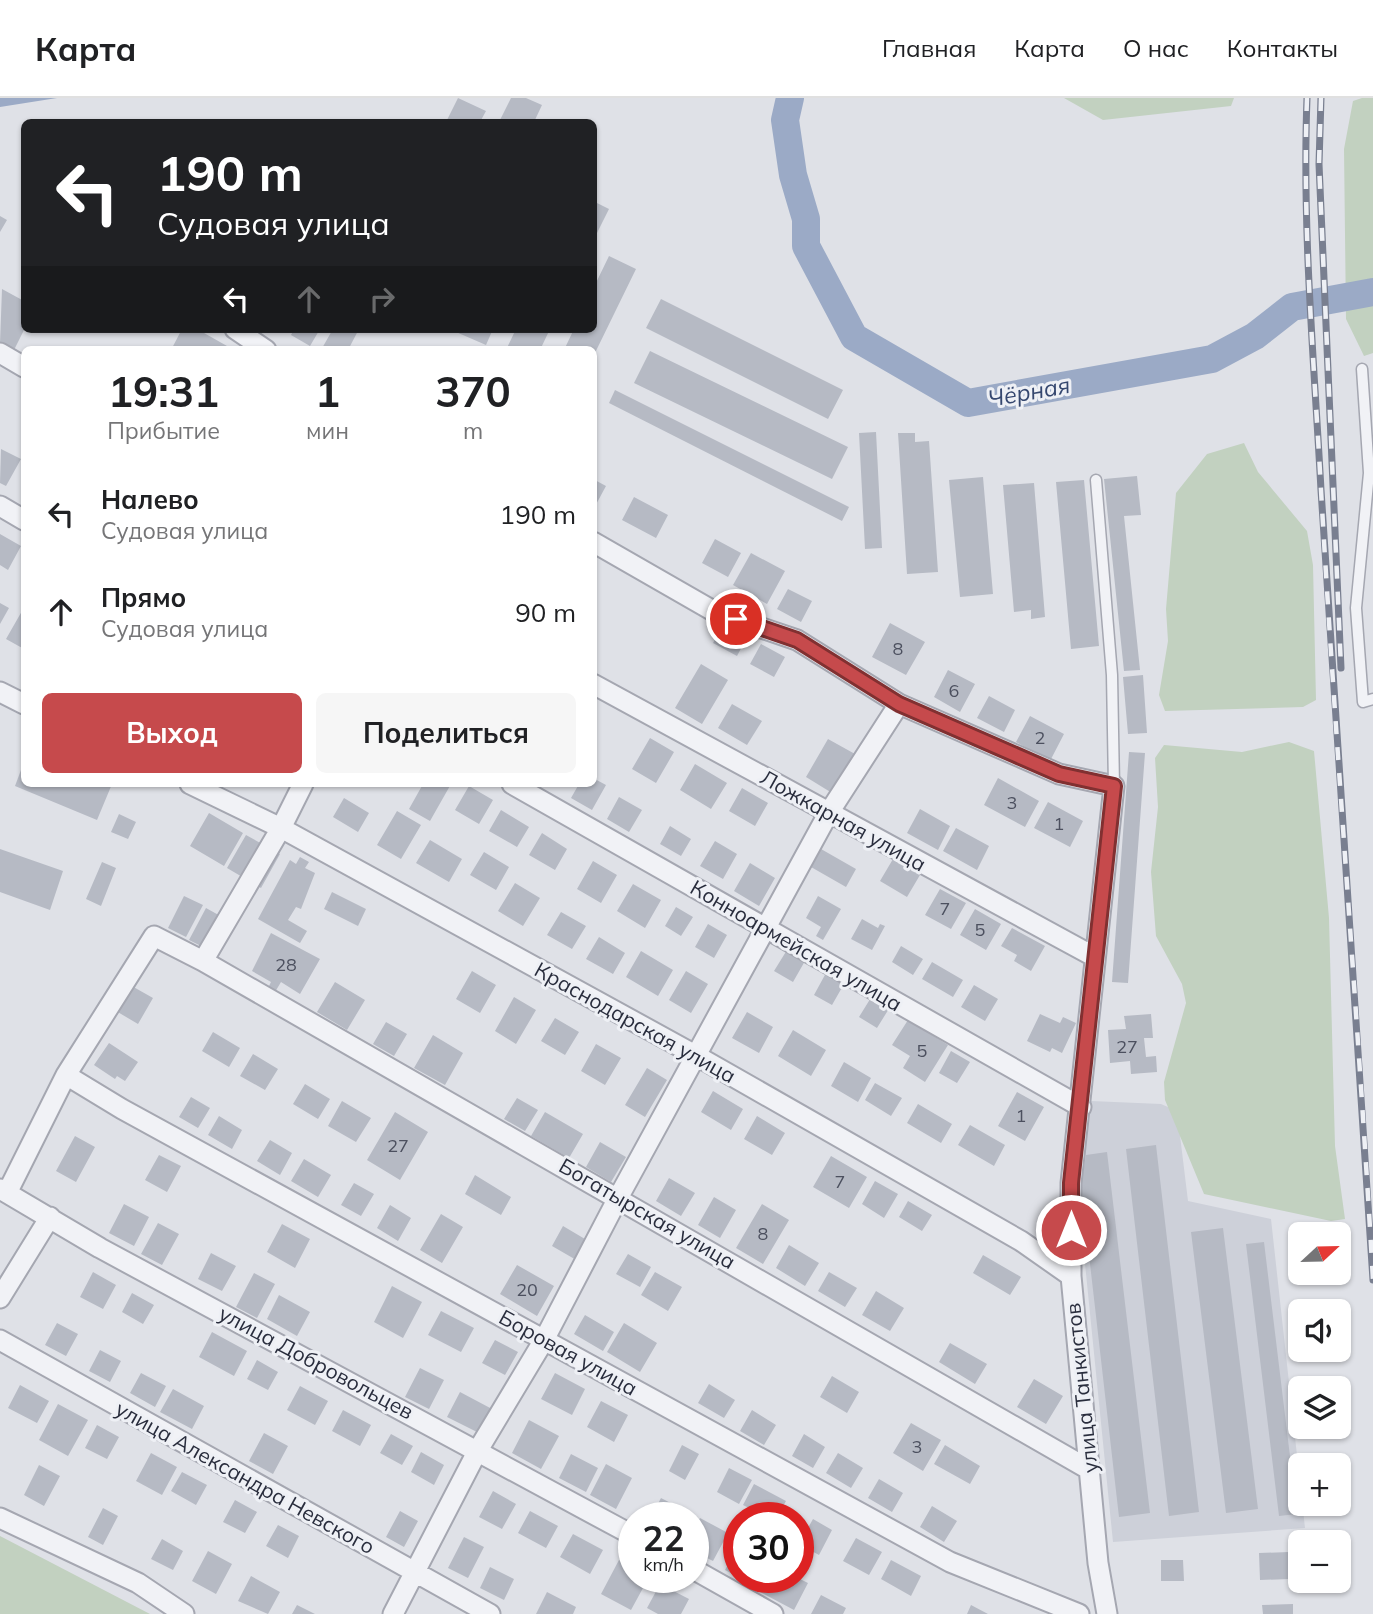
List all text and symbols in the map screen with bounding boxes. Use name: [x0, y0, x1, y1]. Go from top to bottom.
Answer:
text: Карта: [35, 28, 137, 69]
text: Главная: [882, 33, 976, 63]
text: Карта: [1014, 33, 1085, 63]
text: О нас: [1123, 33, 1189, 63]
text: Контакты: [1227, 33, 1338, 63]
text: 190 m: [157, 142, 303, 203]
icon: left: [42, 147, 133, 238]
text: Судовая улица: [157, 203, 390, 243]
icon: left: [217, 280, 255, 318]
icon: ahead: [290, 280, 328, 318]
icon: right: [363, 280, 401, 318]
text: 19:31: [108, 365, 219, 418]
text: 1: [315, 365, 340, 418]
text: 370: [435, 365, 511, 418]
water label: Чёрная: [985, 370, 1072, 413]
text: Прибытие: [107, 416, 220, 445]
text: мин: [306, 416, 349, 445]
text: m: [463, 416, 483, 445]
text: Налево: [101, 483, 199, 516]
icon: left: [42, 495, 80, 533]
text: 190 m: [500, 498, 576, 531]
text: Судовая улица: [101, 516, 268, 545]
text: Прямо: [101, 581, 186, 614]
pin: [706, 589, 766, 649]
icon: ahead: [42, 593, 80, 631]
text: 90 m: [515, 596, 576, 629]
icon: arrive: [717, 600, 755, 638]
text: Судовая улица: [101, 614, 268, 643]
house number: 8: [893, 637, 903, 660]
house number: 6: [949, 679, 959, 702]
button: Выход: [42, 693, 302, 773]
button: Поделиться: [316, 693, 576, 773]
house number: 2: [1035, 726, 1045, 749]
street label: Ложкарная улица: [756, 764, 931, 877]
house number: 3: [1007, 791, 1017, 814]
house number: 1: [1054, 812, 1064, 835]
street label: Конноармейская улица: [686, 874, 907, 1016]
house number: 7: [940, 897, 950, 920]
house number: 5: [975, 918, 986, 941]
house number: 28: [275, 953, 297, 976]
street label: Краснодарская улица: [530, 956, 741, 1088]
house number: 27: [1116, 1035, 1138, 1058]
house number: 5: [917, 1039, 928, 1062]
house number: 1: [1016, 1104, 1026, 1127]
house number: 27: [387, 1134, 409, 1157]
street label: Богатырская улица: [555, 1152, 740, 1274]
house number: 7: [835, 1170, 845, 1193]
position arrow: [1034, 1193, 1108, 1267]
house number: 8: [758, 1222, 768, 1245]
north arrow: [1288, 1222, 1351, 1284]
map controls: [1288, 1222, 1351, 1593]
house number: 20: [516, 1278, 538, 1301]
button: sound: [1288, 1299, 1351, 1362]
street label: улица Добровольцев: [215, 1300, 418, 1424]
street label: улица Танкистов: [1059, 1302, 1103, 1474]
street label: Боровая улица: [495, 1303, 642, 1401]
button: layers: [1288, 1376, 1351, 1439]
street label: улица Александра Невского: [111, 1395, 380, 1559]
house number: 3: [912, 1435, 922, 1458]
button: +: [1288, 1453, 1351, 1516]
speed limit sign: 30: [723, 1502, 814, 1593]
text: 22: [642, 1516, 685, 1560]
button: −: [1288, 1530, 1351, 1593]
text: km/h: [643, 1553, 684, 1576]

